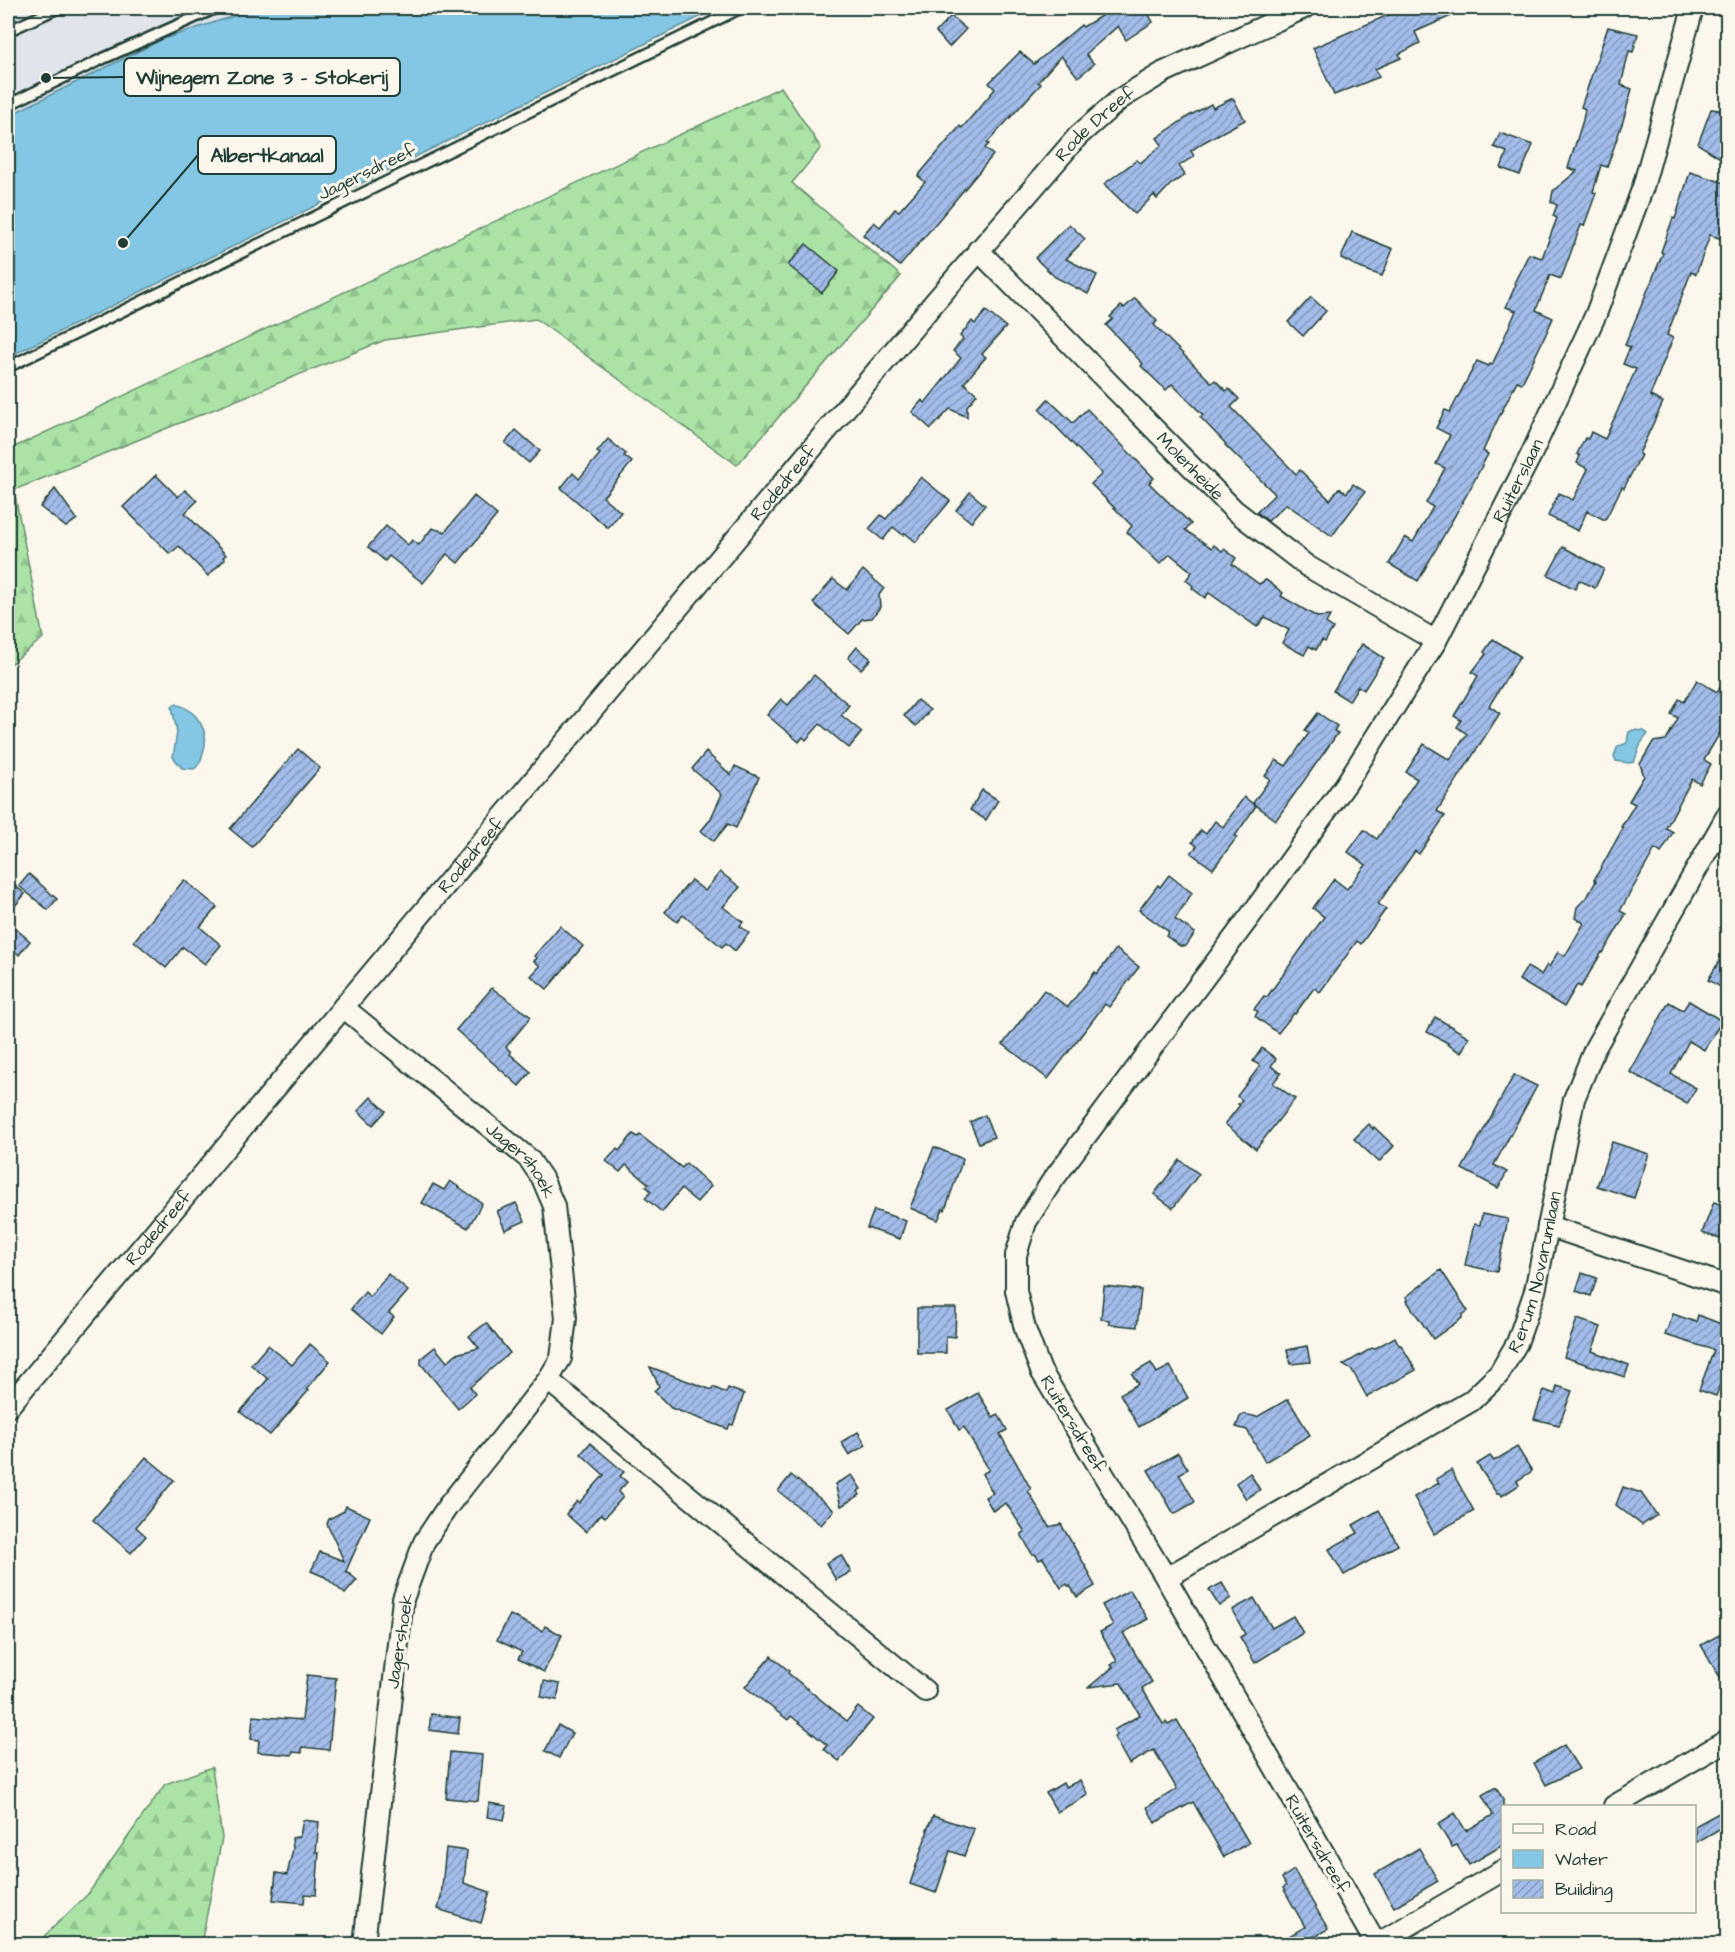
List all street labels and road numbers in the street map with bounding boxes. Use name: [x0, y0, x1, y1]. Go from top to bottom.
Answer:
street label: Rode Dreef: [1049, 80, 1140, 167]
street label: Jagersdreef: [314, 137, 421, 207]
street label: Molenheide: [1151, 426, 1230, 506]
street label: Ruiterslaan: [1486, 434, 1549, 527]
street label: Rodedreef: [744, 440, 822, 526]
street label: Rodedreef: [432, 812, 510, 898]
street label: Jagershoek: [480, 1116, 562, 1202]
street label: Rodedreef: [119, 1184, 197, 1271]
street label: Rerum Novarumlaan: [1501, 1189, 1567, 1357]
street label: Ruitersdreef: [1034, 1370, 1112, 1478]
street label: Jagershoek: [380, 1591, 421, 1691]
street label: Ruitersdreef: [1279, 1790, 1355, 1898]

